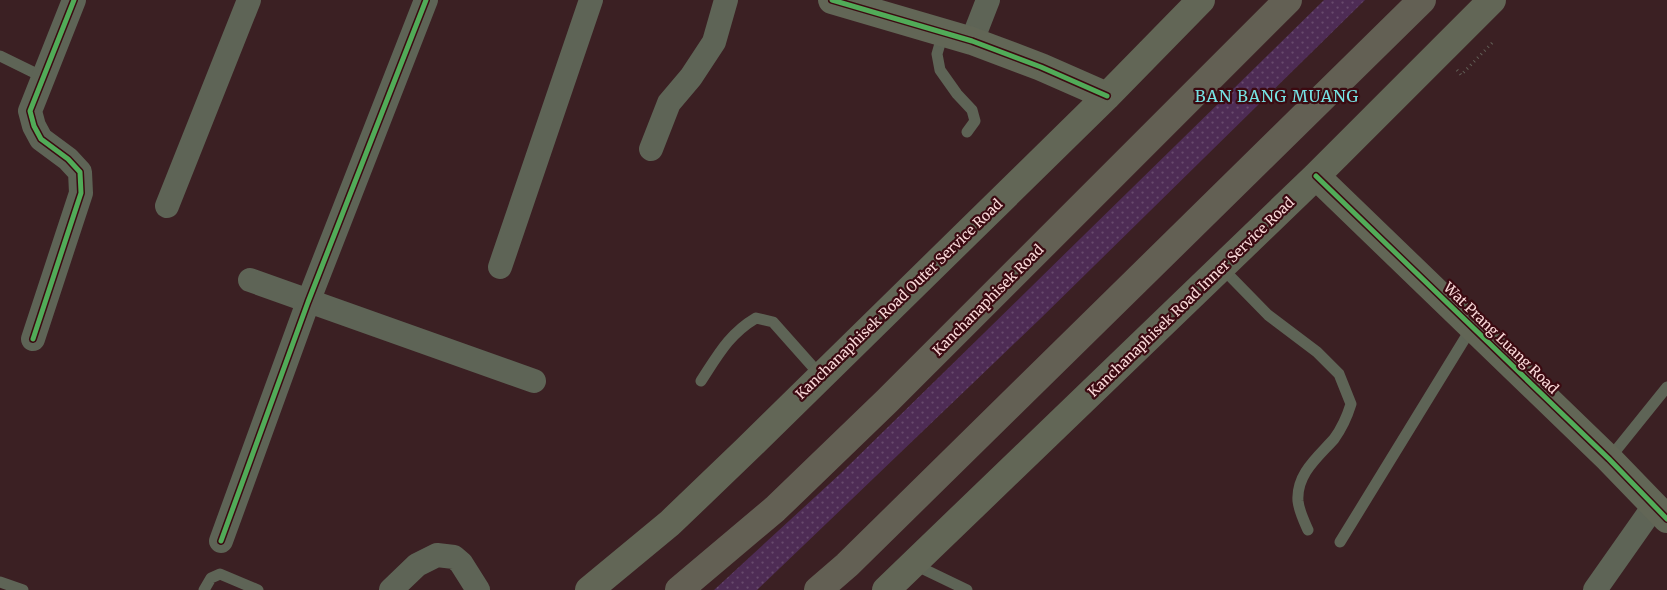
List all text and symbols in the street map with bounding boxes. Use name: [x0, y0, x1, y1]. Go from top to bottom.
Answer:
district label: BAN BANG MUANG: [1195, 86, 1359, 106]
street label: Kanchanaphisek Road Inner Service Road: [1084, 193, 1298, 401]
street label: Kanchanaphisek Road Outer Service Road: [792, 196, 1006, 402]
street label: Kanchanaphisek Road: [929, 241, 1047, 359]
street label: Wat Prang Luang Road: [1439, 278, 1563, 398]

